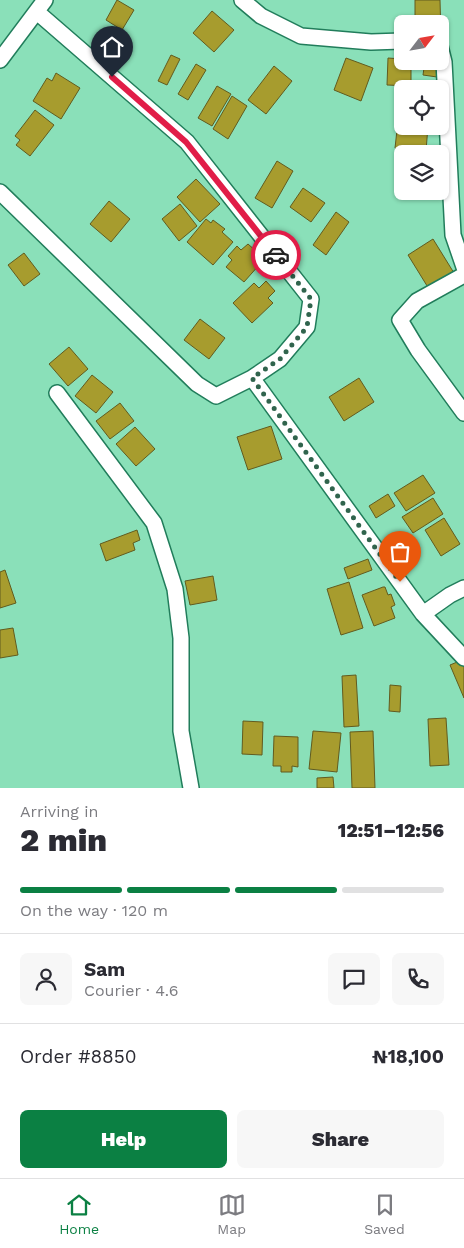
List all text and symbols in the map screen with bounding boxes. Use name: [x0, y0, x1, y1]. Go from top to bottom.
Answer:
north arrow: [394, 15, 449, 70]
map controls: [394, 15, 449, 200]
pin: [91, 26, 133, 77]
icon: home: [98, 33, 126, 61]
button: locate: [394, 80, 449, 135]
button: layers: [394, 145, 449, 200]
courier: [251, 230, 301, 280]
icon: car: [262, 241, 290, 269]
pin: [379, 531, 421, 582]
icon: bag: [386, 538, 414, 566]
text: Arriving in: [20, 802, 98, 821]
text: 12:51–12:56: [338, 819, 444, 842]
text: 2 min: [20, 821, 107, 859]
text: On the way · 120 m: [20, 901, 168, 920]
button: person: [20, 953, 72, 1005]
button: chat: [328, 953, 380, 1005]
button: phone: [392, 953, 444, 1005]
text: Sam: [84, 958, 125, 981]
text: Courier · 4.6: [84, 981, 179, 1000]
text: Order #8850: [20, 1045, 137, 1068]
text: ₦18,100: [372, 1045, 444, 1068]
button: Help: [20, 1110, 227, 1168]
button: Share: [237, 1110, 444, 1168]
tab: Home: [59, 1191, 99, 1237]
tab: Map: [217, 1191, 246, 1237]
tab: Saved: [364, 1191, 405, 1237]

